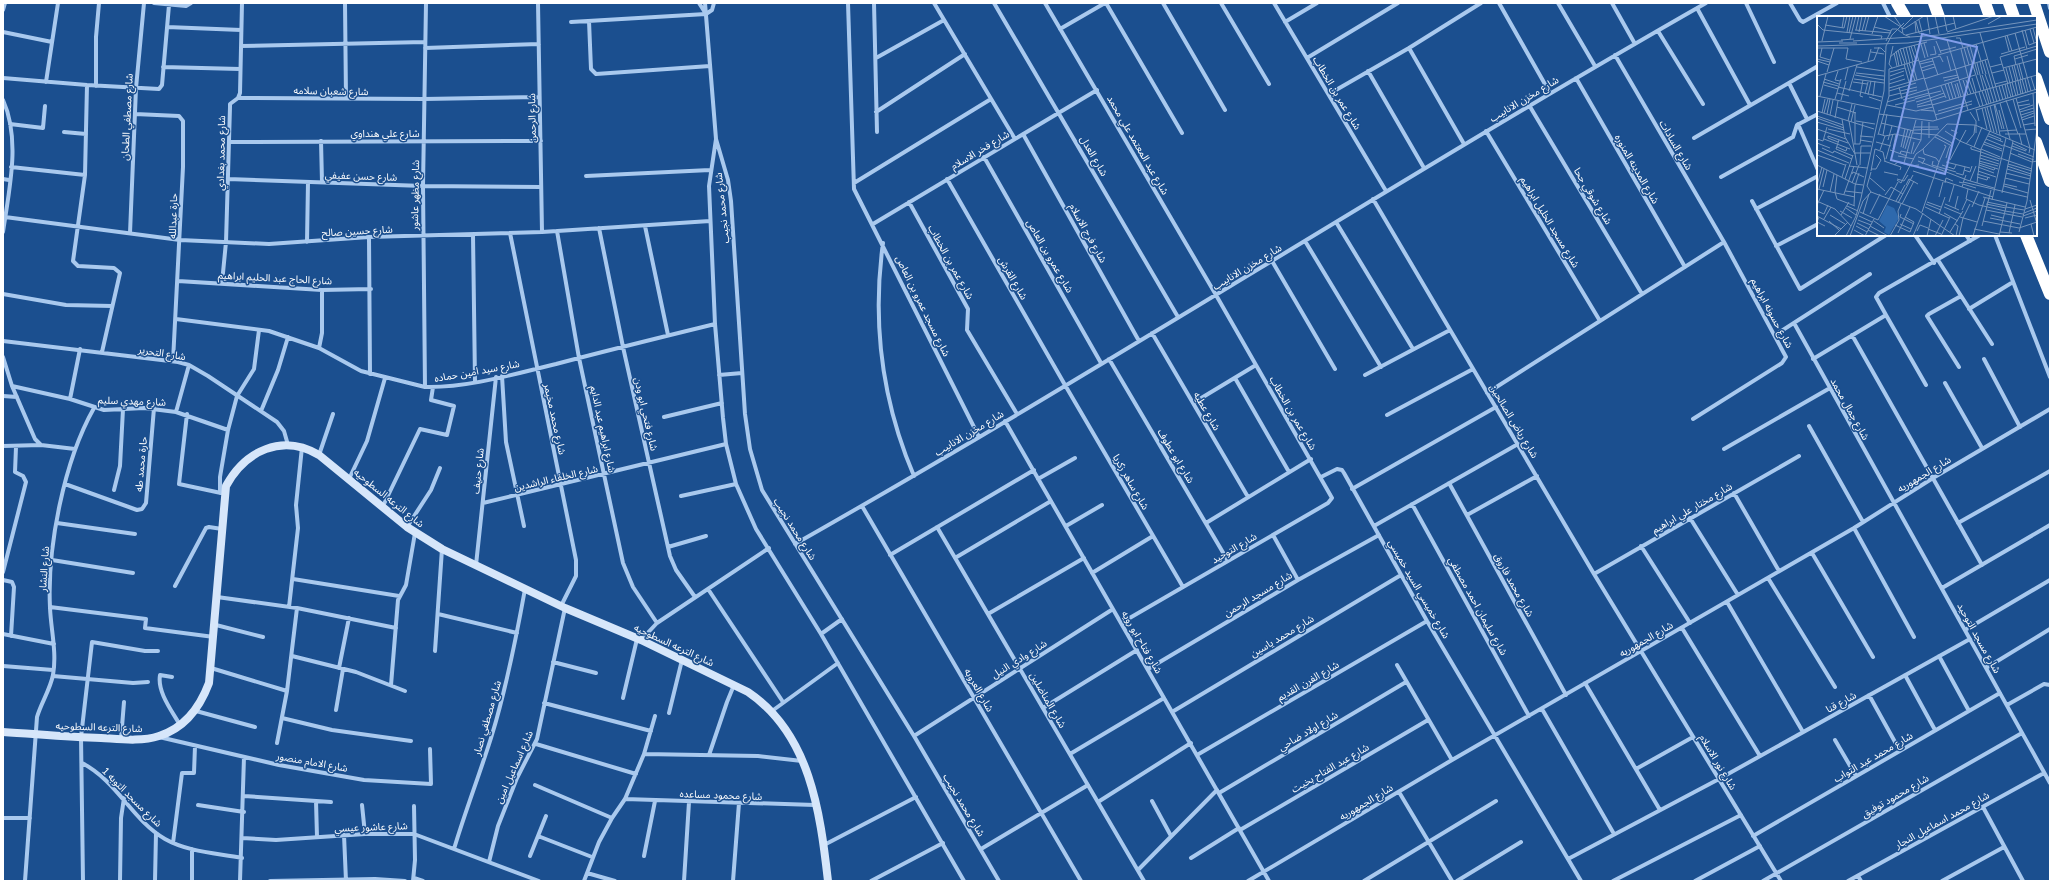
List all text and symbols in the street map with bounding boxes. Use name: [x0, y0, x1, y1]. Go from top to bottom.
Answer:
inset map: [1817, 16, 2037, 236]
street label: شارع عمر بن الخطاب: [1309, 54, 1364, 133]
street label: شارع مصطفي الطحان: [118, 73, 137, 161]
street label: شارع مخزن الانابيب: [1487, 73, 1562, 126]
street label: شارع شعبان سلامه: [293, 84, 369, 99]
street label: شارع الرحمن: [525, 93, 540, 143]
street label: شارع عبد المعتمد علي محمد: [1103, 93, 1172, 198]
street label: شارع محمد بغدادي: [214, 115, 229, 191]
street label: شارع السادات: [1656, 118, 1696, 173]
street label: شارع علي هنداوي: [350, 127, 420, 141]
street label: شارع فخر الاسلام: [948, 127, 1013, 174]
street label: شارع المدينه المنوره: [1611, 132, 1662, 207]
street label: شارع العدل: [1076, 133, 1111, 179]
street label: شارع مظهر عاشور: [408, 160, 423, 231]
street label: شارع شوقي جحا: [1570, 165, 1615, 228]
street label: شارع حسن عفيفي: [325, 168, 398, 185]
street label: شارع محمد نجيب: [712, 172, 733, 244]
street label: شارع مسجد الخليل ابراهيم: [1517, 174, 1583, 271]
street label: حارة عبدالله: [166, 193, 180, 239]
street label: شارع فرج الاسلام: [1064, 201, 1110, 266]
street label: شارع عمرو بن العاص: [1023, 217, 1076, 296]
street label: شارع عمر بن الخطاب: [924, 222, 977, 302]
street label: شارع حسين صالح: [321, 223, 393, 240]
street label: شارع مخزن الانابيب: [1210, 241, 1285, 294]
street label: شارع مسجد عمرو بن العاص: [892, 253, 953, 359]
street label: شارع القرش: [995, 254, 1031, 303]
street label: شارع الحاج عبد الحليم ابراهيم: [218, 269, 333, 288]
street label: شارع حسونه ابراهيم: [1747, 276, 1796, 351]
street label: شارع التحرير: [136, 343, 187, 364]
street label: شارع سيد امين حماده: [433, 357, 521, 386]
street label: شارع عمر بن الخطاب: [1266, 374, 1320, 453]
street label: شارع فتحي ابو ودن: [630, 376, 661, 453]
street label: شارع جمال محمد: [1827, 376, 1872, 443]
street label: شارع محمد مخيمر: [540, 381, 569, 456]
street label: شارع رياض الصالحين: [1486, 381, 1541, 461]
street label: شارع ابراهيم عبد الدايم: [586, 384, 619, 474]
street label: شارع عطيه: [1190, 389, 1223, 433]
street label: شارع مهدي سليم: [98, 393, 166, 410]
street label: شارع مخزن الانابيب: [932, 407, 1007, 460]
street label: شارع ابو عطوف: [1154, 426, 1197, 486]
street label: حارة محمد طه: [132, 436, 150, 492]
street label: شارع حنيف: [469, 447, 488, 495]
street label: شارع ساهر زكريا: [1109, 452, 1152, 513]
street label: شارع الجمهوريه: [1895, 453, 1954, 496]
street label: شارع الخلفاء الراشدين: [513, 462, 600, 495]
street label: شارع الترعه السطوحيه: [351, 466, 427, 531]
street label: شارع مختار علي ابراهيم: [1649, 480, 1735, 537]
street label: شارع محمد نجيب: [770, 495, 819, 563]
street label: شارع التوحيد: [1209, 530, 1260, 567]
street label: شارع خميسي السيد خميسي: [1384, 537, 1453, 642]
street label: شارع النشار: [36, 546, 53, 593]
street label: شارع محمد فاروق: [1490, 551, 1537, 620]
street label: شارع سليمان احمد مصطفي: [1444, 554, 1511, 658]
street label: شارع مسجد الرحمن: [1221, 568, 1295, 620]
street label: شارع مسجد التوحيد: [1953, 601, 2004, 676]
street label: شارع فتاح ابو رويه: [1118, 608, 1165, 676]
street label: شارع محمد ياسين: [1248, 612, 1317, 661]
street label: شارع الجمهوريه: [1617, 618, 1676, 661]
street label: شارع الترعه السطوحيه: [631, 621, 716, 670]
street label: شارع وادي النيل: [989, 637, 1050, 682]
street label: شارع الفرن القديم: [1275, 658, 1342, 705]
street label: شارع العروبه: [960, 666, 997, 715]
street label: شارع المناضلين: [1026, 670, 1069, 731]
street label: شارع مصطفي نصار: [470, 679, 505, 758]
street label: شارع قنا: [1823, 688, 1859, 717]
street label: شارع اولاد ضاحي: [1276, 708, 1341, 755]
street label: شارع الترعه السطوحيه: [55, 719, 143, 736]
street label: شارع اسماعيل امين: [492, 728, 537, 806]
street label: شارع محمد عبد التواب: [1831, 729, 1916, 786]
street label: شارع نور الاسلام: [1695, 732, 1740, 793]
street label: شارع عبد الفتاح بخيت: [1289, 740, 1372, 796]
street label: شارع الامام منصور: [274, 749, 349, 777]
street label: شارع مسجد التوبه 1: [99, 764, 165, 831]
street label: شارع محمد نجيب: [939, 771, 988, 839]
street label: شارع محمود توفيق: [1859, 771, 1932, 821]
street label: شارع الجمهوريه: [1337, 781, 1396, 824]
street label: شارع محمود مساعده: [679, 787, 763, 804]
street label: شارع محمد اسماعيل النجار: [1891, 788, 1992, 853]
street label: شارع عاشور عيسي: [334, 819, 408, 836]

